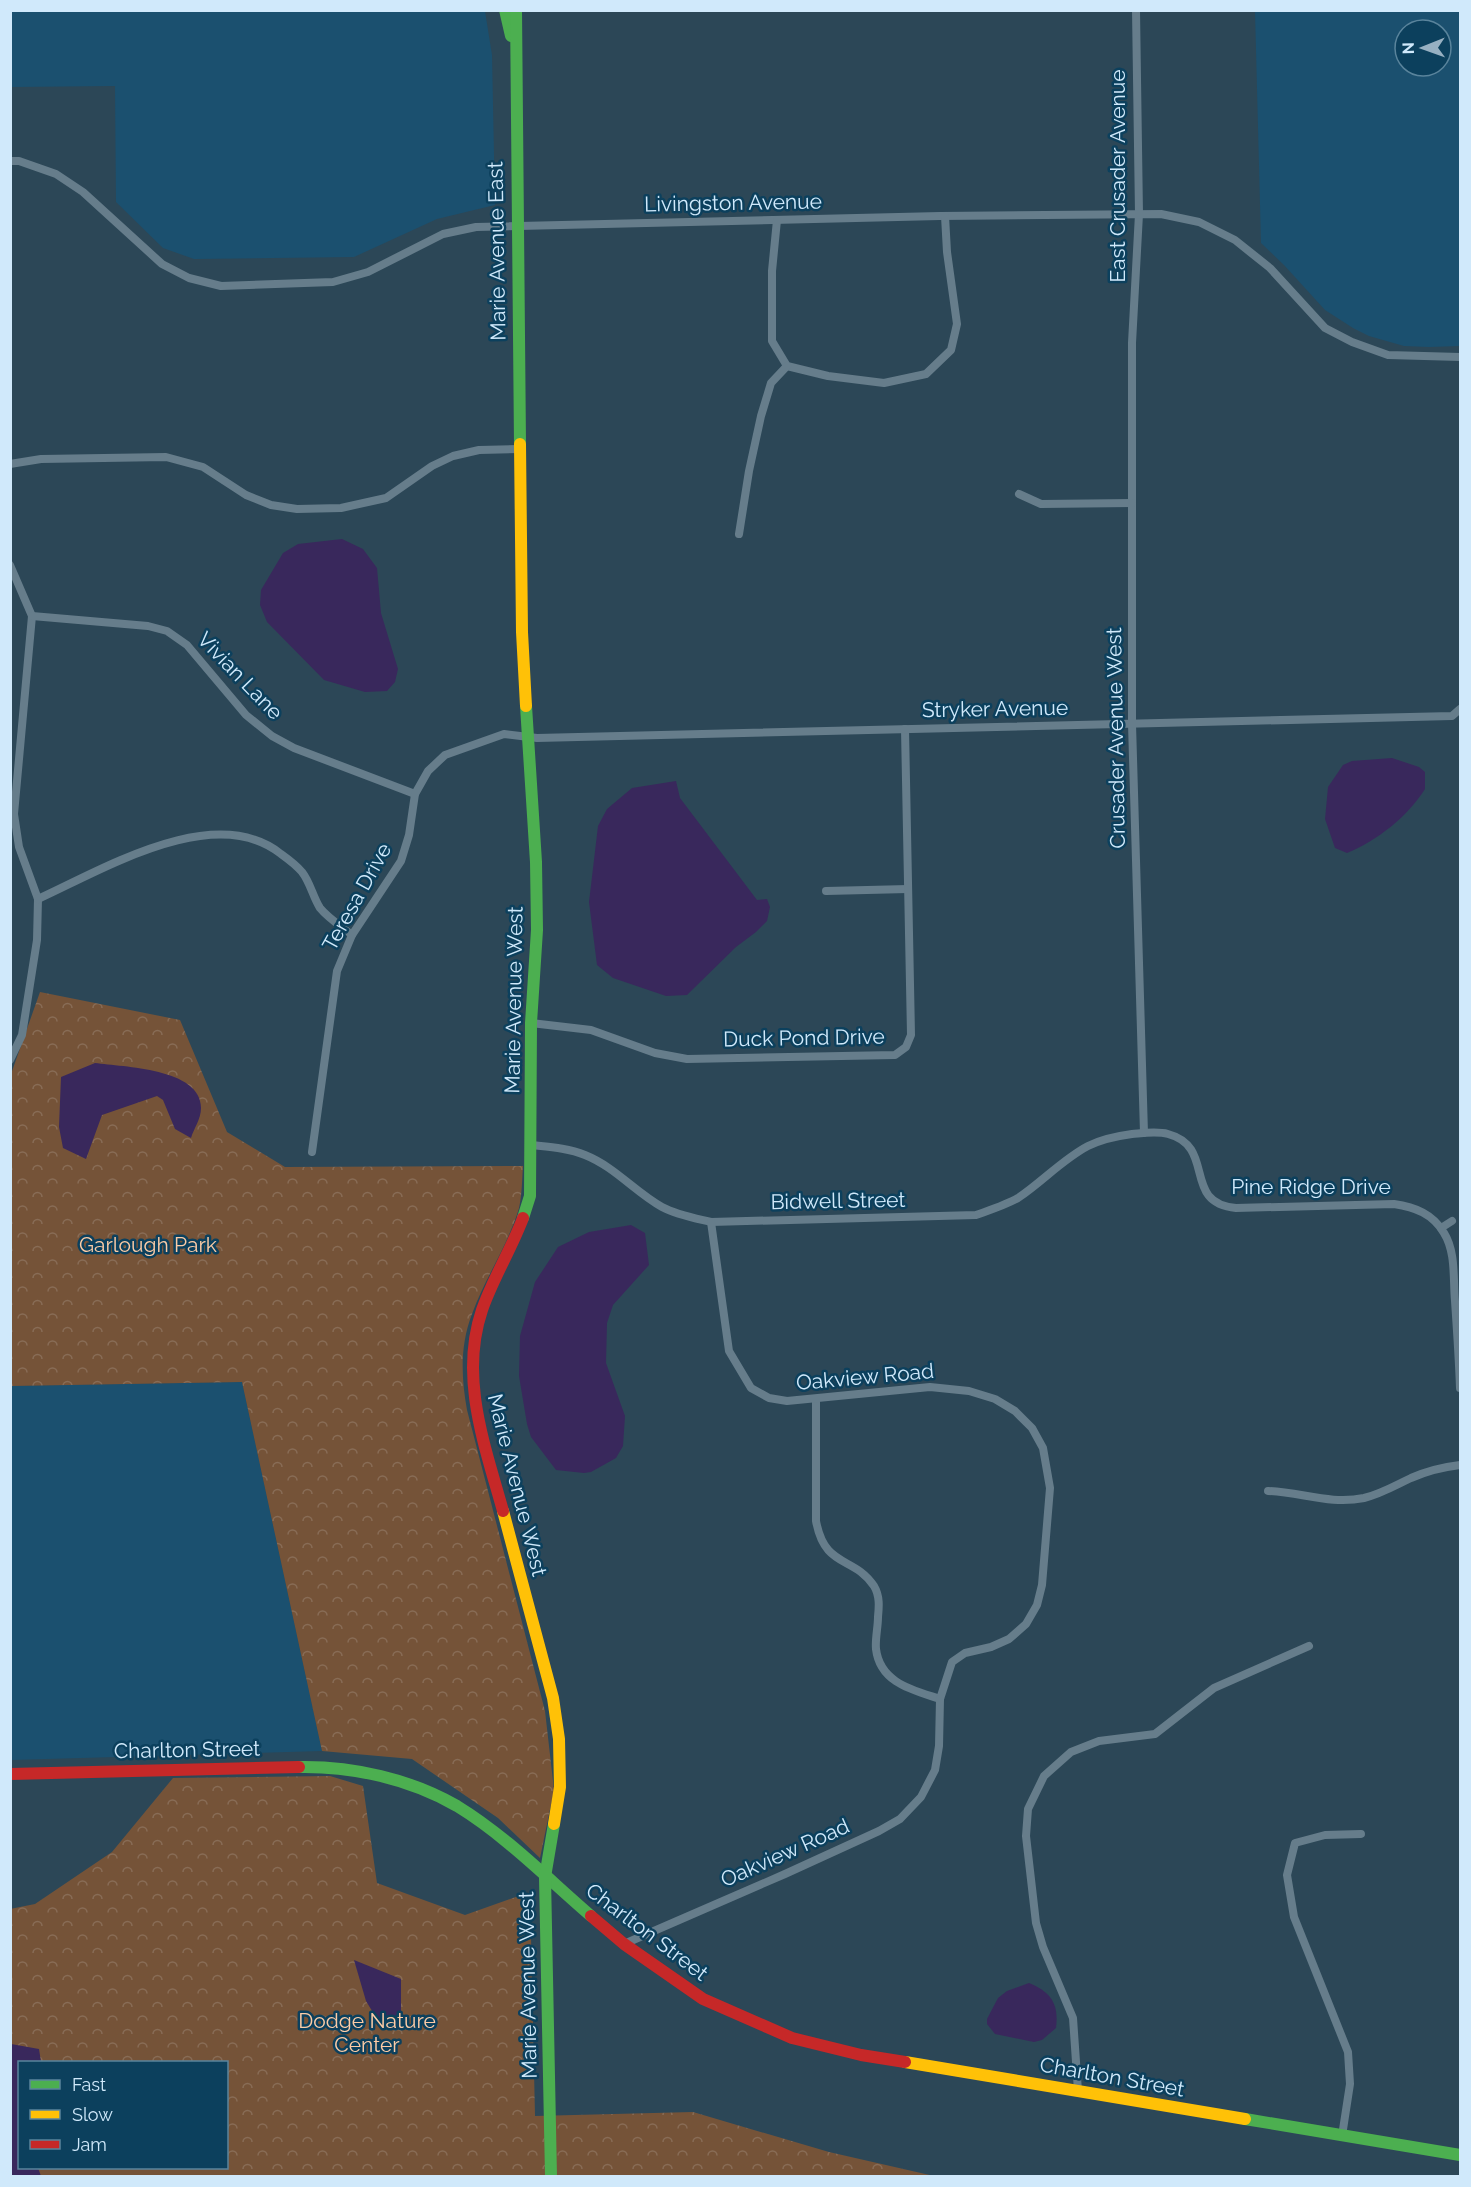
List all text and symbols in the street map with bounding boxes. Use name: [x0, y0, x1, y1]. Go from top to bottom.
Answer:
north arrow: [1393, 18, 1453, 78]
text: N: [1399, 42, 1418, 55]
street label: East Crusader Avenue: [1105, 69, 1130, 283]
street label: Marie Avenue East: [482, 161, 511, 341]
street label: Livingston Avenue: [644, 188, 822, 217]
street label: Vivian Lane: [192, 627, 288, 725]
street label: Crusader Avenue West: [1101, 627, 1130, 849]
street label: Stryker Avenue: [922, 695, 1068, 722]
street label: Teresa Drive: [317, 839, 396, 955]
street label: Marie Avenue West: [499, 906, 528, 1094]
street label: Duck Pond Drive: [723, 1024, 885, 1051]
street label: Pine Ridge Drive: [1231, 1174, 1391, 1199]
street label: Bidwell Street: [770, 1187, 906, 1214]
park label: Garlough Park: [79, 1232, 217, 1257]
street label: Oakview Road: [795, 1358, 935, 1395]
street label: Marie Avenue West: [483, 1391, 552, 1579]
street label: Charlton Street: [114, 1736, 260, 1763]
street label: Oakview Road: [717, 1813, 853, 1892]
street label: Charlton Street: [581, 1878, 713, 1986]
street label: Marie Avenue West: [513, 1891, 542, 2079]
park label: Dodge Nature Center: [298, 2008, 436, 2057]
street label: Charlton Street: [1038, 2051, 1186, 2102]
legend: [18, 2061, 228, 2169]
text: Fast: [72, 2074, 106, 2095]
text: Slow: [72, 2104, 113, 2125]
text: Jam: [72, 2134, 107, 2155]

